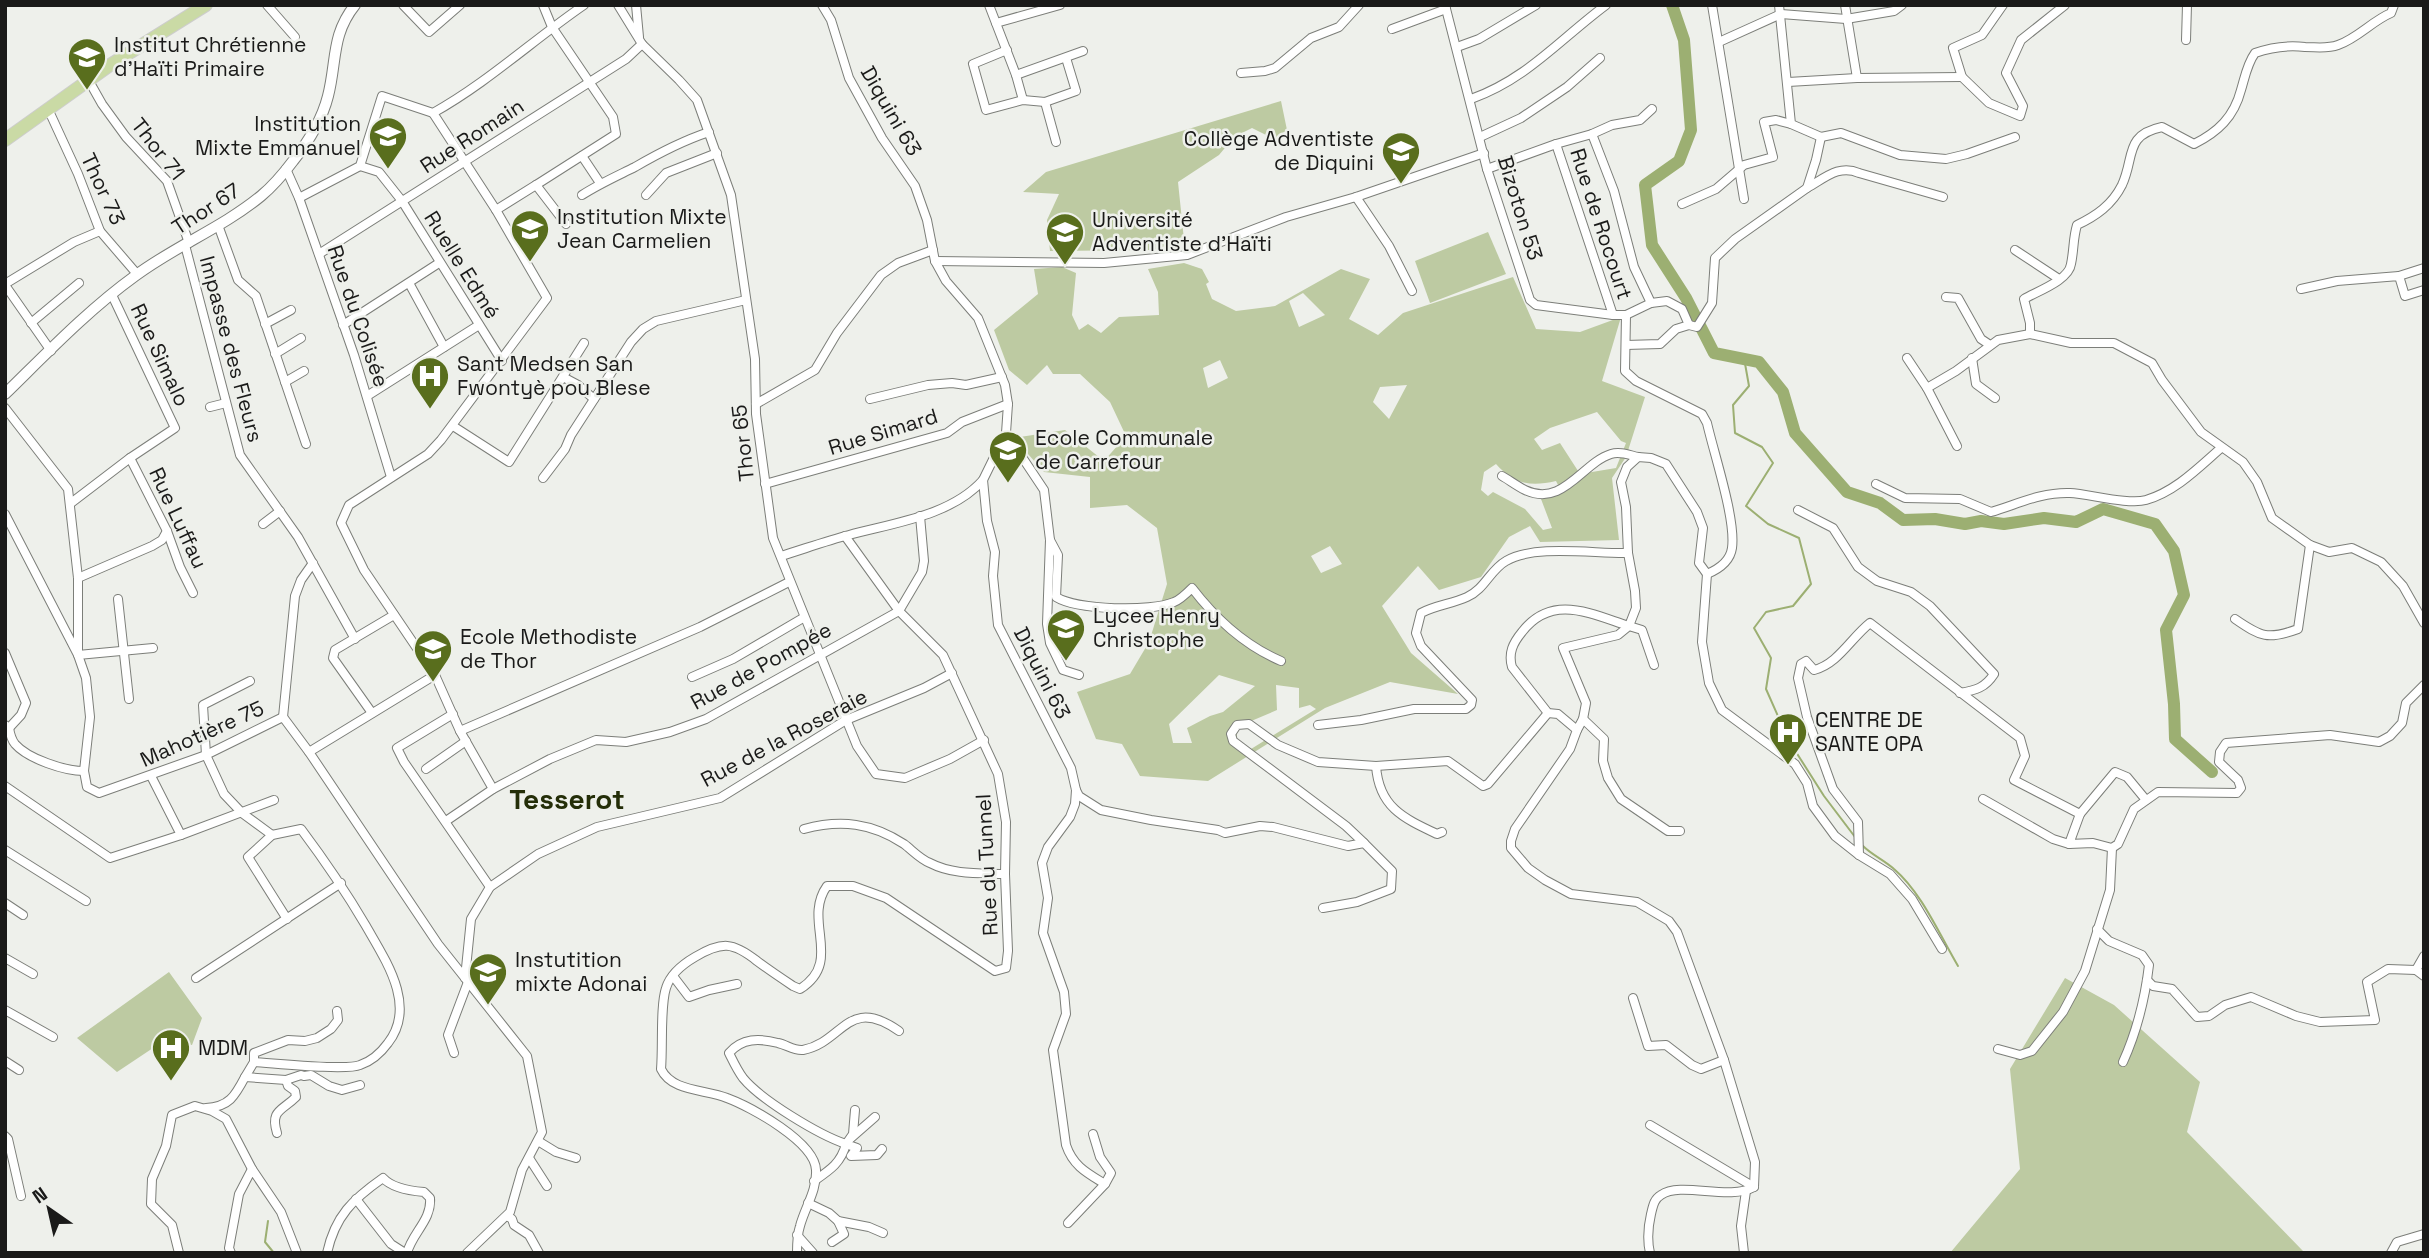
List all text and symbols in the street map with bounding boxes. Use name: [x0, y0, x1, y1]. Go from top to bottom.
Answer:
place label: Institut Chrétienne d'Haïti Primaire: [114, 31, 307, 82]
school or university icon: Institut Chrétienne d'Haïti Primaire: [66, 36, 108, 91]
street label: Diquini 63: [855, 61, 928, 161]
street label: Rue Romain: [415, 92, 529, 179]
place label: Institution Mixte Emmanuel: [195, 110, 361, 161]
street label: Thor 71: [126, 112, 191, 185]
school or university icon: Institution Mixte Emmanuel: [367, 115, 409, 170]
place label: Collège Adventiste de Diquini: [1184, 125, 1374, 176]
school or university icon: Collège Adventiste de Diquini: [1380, 130, 1422, 185]
street label: Rue de Rocourt: [1564, 145, 1639, 303]
street label: Thor 73: [75, 149, 132, 229]
street label: Bizoton 53: [1492, 152, 1549, 263]
street label: Thor 67: [167, 177, 245, 241]
place label: Institution Mixte Jean Carmelien: [557, 203, 727, 254]
street label: Ruelle Edmé: [419, 206, 506, 324]
place label: Université Adventiste d’Haïti: [1092, 206, 1272, 257]
school or university icon: Institution Mixte Jean Carmelien: [509, 208, 551, 263]
school or university icon: Université Adventiste d’Haïti: [1044, 211, 1086, 266]
street label: Rue du Colisée: [322, 241, 395, 390]
street label: Impasse des Fleurs: [194, 253, 269, 445]
street label: Rue Simalo: [125, 299, 196, 410]
place label: Sant Medsen San Fwontyè pou Blese: [457, 350, 651, 401]
hospital icon: Sant Medsen San Fwontyè pou Blese: [409, 355, 451, 410]
street label: Rue Simard: [825, 402, 941, 461]
street label: Thor 65: [725, 403, 760, 483]
place label: Ecole Communale de Carrefour: [1035, 424, 1213, 475]
school or university icon: Ecole Communale de Carrefour: [987, 429, 1029, 484]
street label: Rue Luffau: [143, 463, 214, 573]
place label: Lycee Henry Christophe: [1093, 602, 1220, 653]
school or university icon: Lycee Henry Christophe: [1045, 607, 1087, 662]
street label: Rue de Pompée: [686, 616, 836, 715]
street label: Diquini 63: [1008, 622, 1077, 723]
place label: Ecole Methodiste de Thor: [460, 623, 637, 674]
school or university icon: Ecole Methodiste de Thor: [412, 628, 454, 683]
street label: Rue de la Roseraie: [696, 682, 872, 793]
street label: Mahotière 75: [136, 694, 268, 773]
place label: CENTRE DE SANTE OPA: [1815, 706, 1923, 757]
hospital icon: CENTRE DE SANTE OPA: [1767, 711, 1809, 766]
district label: Tesserot: [509, 781, 625, 817]
street label: Rue du Tunnel: [969, 793, 1004, 937]
place label: Instutition mixte Adonai: [515, 946, 647, 997]
school or university icon: Instutition mixte Adonai: [467, 951, 509, 1006]
hospital icon: MDM: [150, 1027, 192, 1082]
place label: MDM: [198, 1034, 248, 1061]
north arrow: [14, 1174, 84, 1244]
text: N: [28, 1181, 52, 1209]

